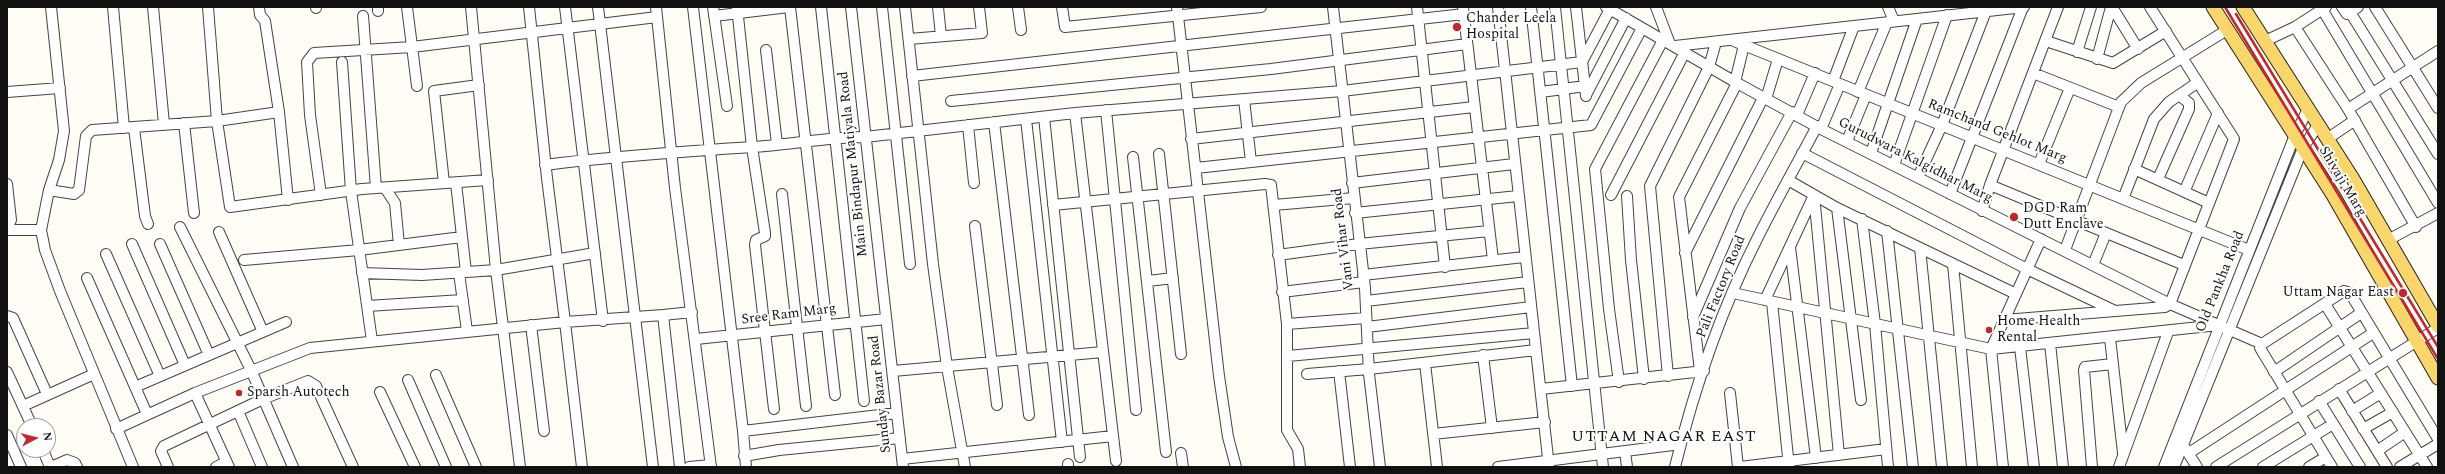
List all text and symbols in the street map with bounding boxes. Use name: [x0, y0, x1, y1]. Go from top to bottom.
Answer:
place label: Chander Leela Hospital: [1466, 11, 1556, 44]
marker: Chander Leela Hospital: [1451, 21, 1463, 33]
street label: Main Bindapur Matiyala Road: [836, 70, 872, 258]
street label: Ramchand Gehlot Marg: [1925, 96, 2069, 168]
street label: Gurudwara Kalgidhar Marg: [1835, 115, 1995, 207]
street label: Shivaji Marg: [2314, 144, 2370, 220]
street label: Vani Vihar Road: [1329, 187, 1359, 291]
place label: DGD Ram Dutt Enclave: [2023, 201, 2104, 234]
marker: DGD Ram Dutt Enclave: [2008, 211, 2020, 223]
street label: Old Pankha Road: [2193, 229, 2249, 335]
street label: Pali Factory Road: [1694, 233, 1750, 341]
place label: Uttam Nagar East: [2282, 285, 2394, 301]
marker: Uttam Nagar East: [2397, 287, 2409, 299]
street label: Sree Ram Marg: [741, 301, 837, 329]
place label: Home Health Rental: [1997, 314, 2080, 346]
marker: Home Health Rental: [1984, 325, 1994, 335]
street label: Sunday Bazar Road: [866, 334, 896, 454]
place label: Sparsh Autotech: [247, 385, 350, 401]
marker: Sparsh Autotech: [234, 388, 244, 398]
north arrow: [16, 418, 56, 458]
district label: UTTAM NAGAR EAST: [1571, 428, 1757, 448]
text: N: [38, 431, 56, 442]

